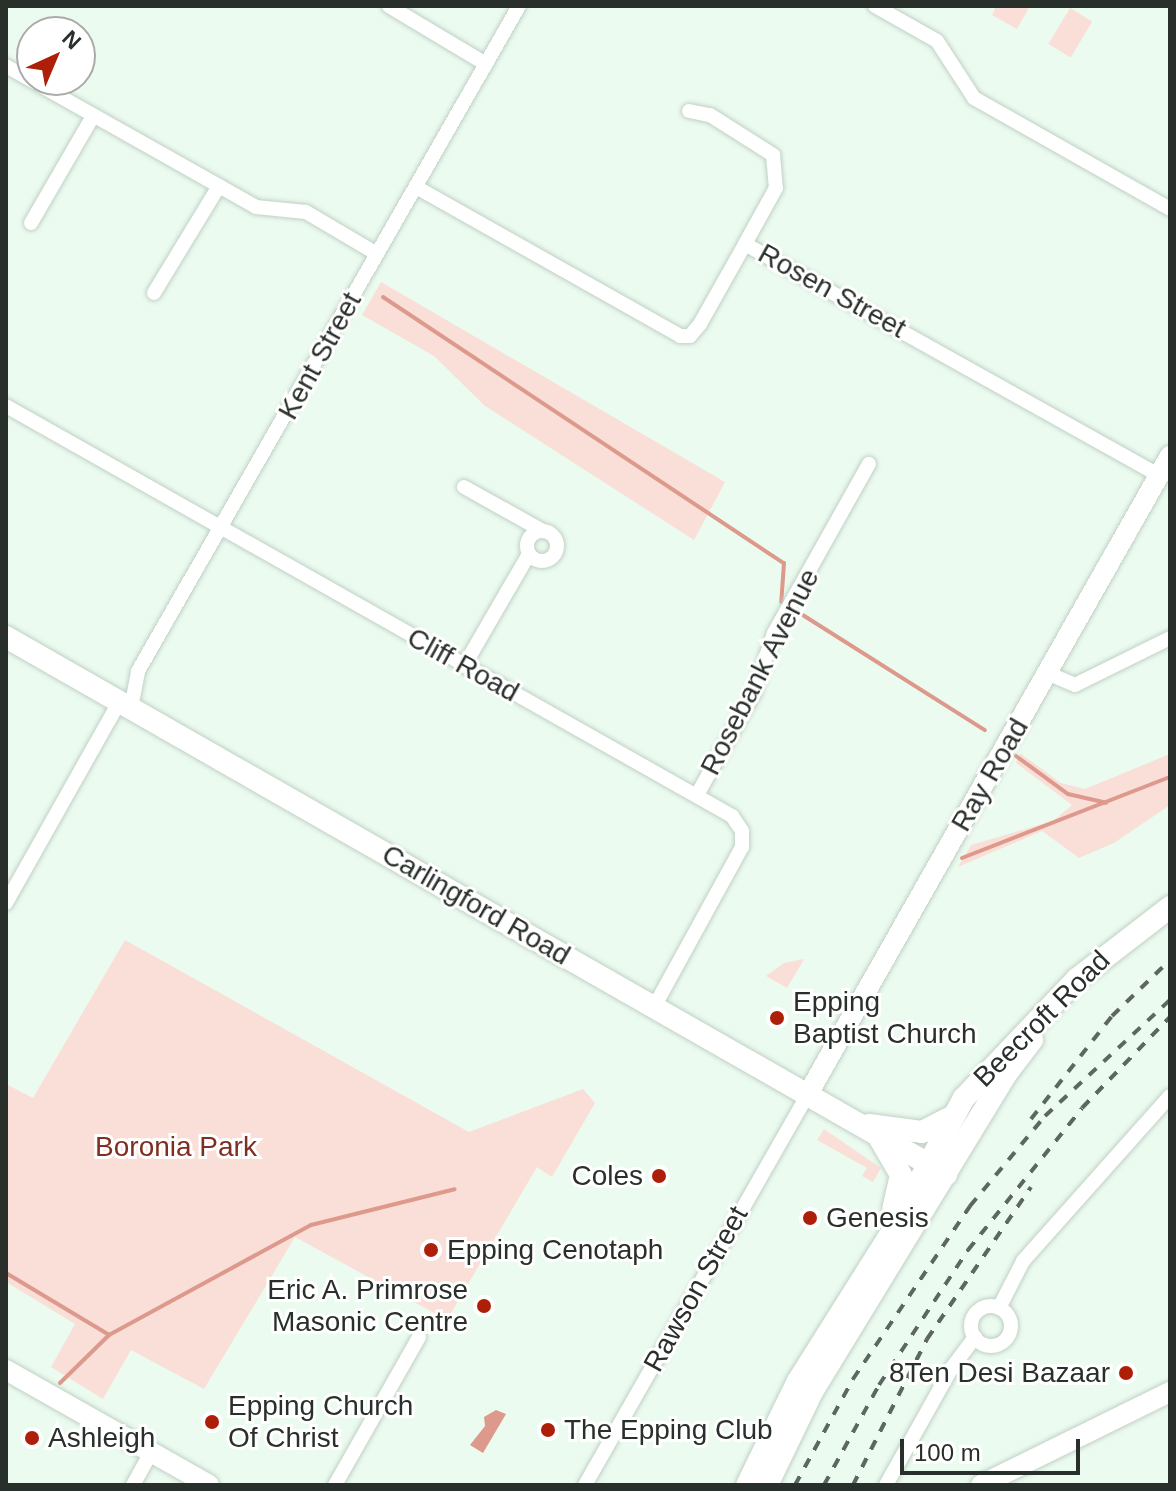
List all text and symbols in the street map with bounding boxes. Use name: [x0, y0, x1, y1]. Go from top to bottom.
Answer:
north arrow: [16, 16, 96, 96]
text: N: [57, 25, 86, 54]
street label: Rosen Street: [752, 237, 912, 345]
street label: Kent Street: [271, 287, 369, 425]
street label: Rosebank Avenue: [693, 563, 827, 781]
street label: Cliff Road: [401, 621, 525, 709]
street label: Ray Road: [944, 713, 1036, 837]
street label: Carlingford Road: [376, 838, 576, 972]
street label: Beecroft Road: [967, 944, 1117, 1094]
place label: Epping Baptist Church: [793, 985, 977, 1051]
marker: Epping Baptist Church: [768, 1009, 786, 1027]
park label: Boronia Park: [95, 1130, 257, 1164]
place label: Coles: [571, 1159, 643, 1193]
marker: Coles: [650, 1167, 668, 1185]
street label: Rawson Street: [637, 1201, 755, 1377]
place label: Genesis: [826, 1201, 929, 1235]
marker: Genesis: [801, 1209, 819, 1227]
place label: Epping Cenotaph: [447, 1233, 663, 1267]
marker: Epping Cenotaph: [422, 1241, 440, 1259]
place label: Eric A. Primrose Masonic Centre: [266, 1273, 468, 1339]
marker: Eric A. Primrose Masonic Centre: [475, 1297, 493, 1315]
place label: 8Ten Desi Bazaar: [889, 1356, 1110, 1390]
marker: 8Ten Desi Bazaar: [1117, 1364, 1135, 1382]
place label: Epping Church Of Christ: [228, 1389, 413, 1455]
marker: Epping Church Of Christ: [203, 1413, 221, 1431]
place label: The Epping Club: [564, 1413, 773, 1447]
place label: Ashleigh: [48, 1421, 155, 1455]
marker: The Epping Club: [539, 1421, 557, 1439]
scale bar: [904, 1423, 1084, 1473]
marker: Ashleigh: [23, 1429, 41, 1447]
text: 100 m: [914, 1439, 981, 1466]

